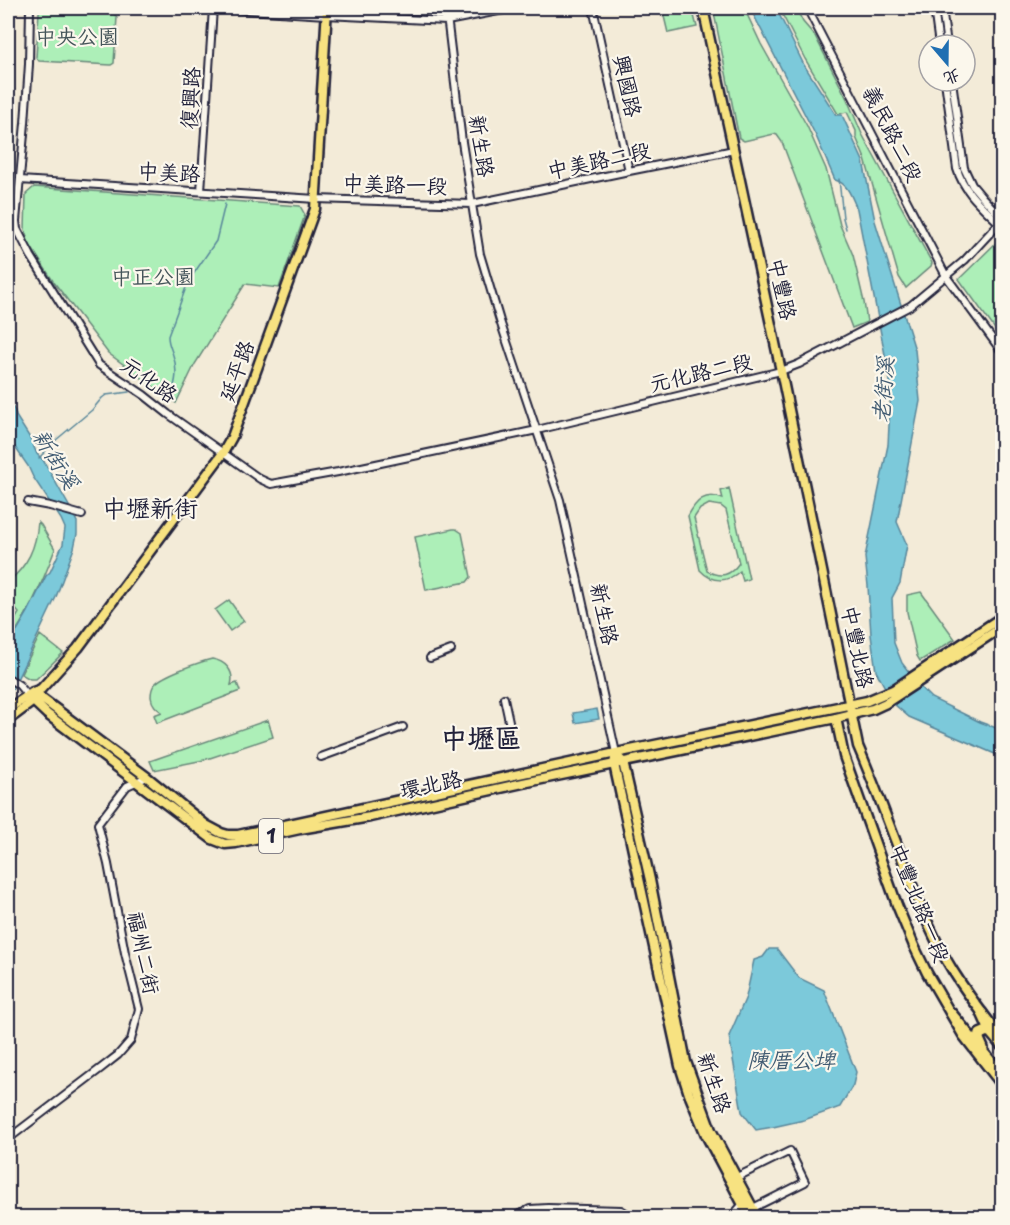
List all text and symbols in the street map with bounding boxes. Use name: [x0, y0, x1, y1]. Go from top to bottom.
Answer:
park label: 中央公園: [35, 19, 119, 51]
north arrow: [917, 33, 977, 93]
street label: 興國路: [607, 51, 651, 120]
text: 北: [941, 64, 964, 92]
street label: 復興路: [171, 66, 207, 130]
street label: 義民路二段: [856, 79, 932, 187]
street label: 新生路: [462, 112, 504, 179]
street label: 中美路二段: [544, 132, 653, 186]
street label: 中美路: [137, 153, 201, 189]
street label: 中美路一段: [342, 165, 448, 201]
street label: 中豐路: [762, 254, 806, 323]
park label: 中正公園: [111, 259, 195, 291]
street label: 延平路: [209, 335, 261, 405]
street label: 元化路二段: [646, 344, 755, 398]
street label: 元化路: [115, 347, 185, 410]
water label: 老街溪: [863, 355, 900, 424]
water label: 新街溪: [26, 421, 89, 496]
district label: 中壢新街: [102, 489, 198, 525]
street label: 新生路: [584, 579, 628, 648]
street label: 中豐北路: [835, 602, 883, 691]
district label: 中壢區: [441, 716, 522, 757]
street label: 環北路: [396, 761, 465, 805]
road number: 1: [259, 819, 283, 853]
street label: 中豐北路一段: [882, 838, 959, 967]
street label: 福州二街: [121, 908, 169, 997]
water label: 陳厝公埤: [747, 1042, 837, 1075]
street label: 新生路: [691, 1047, 741, 1117]

